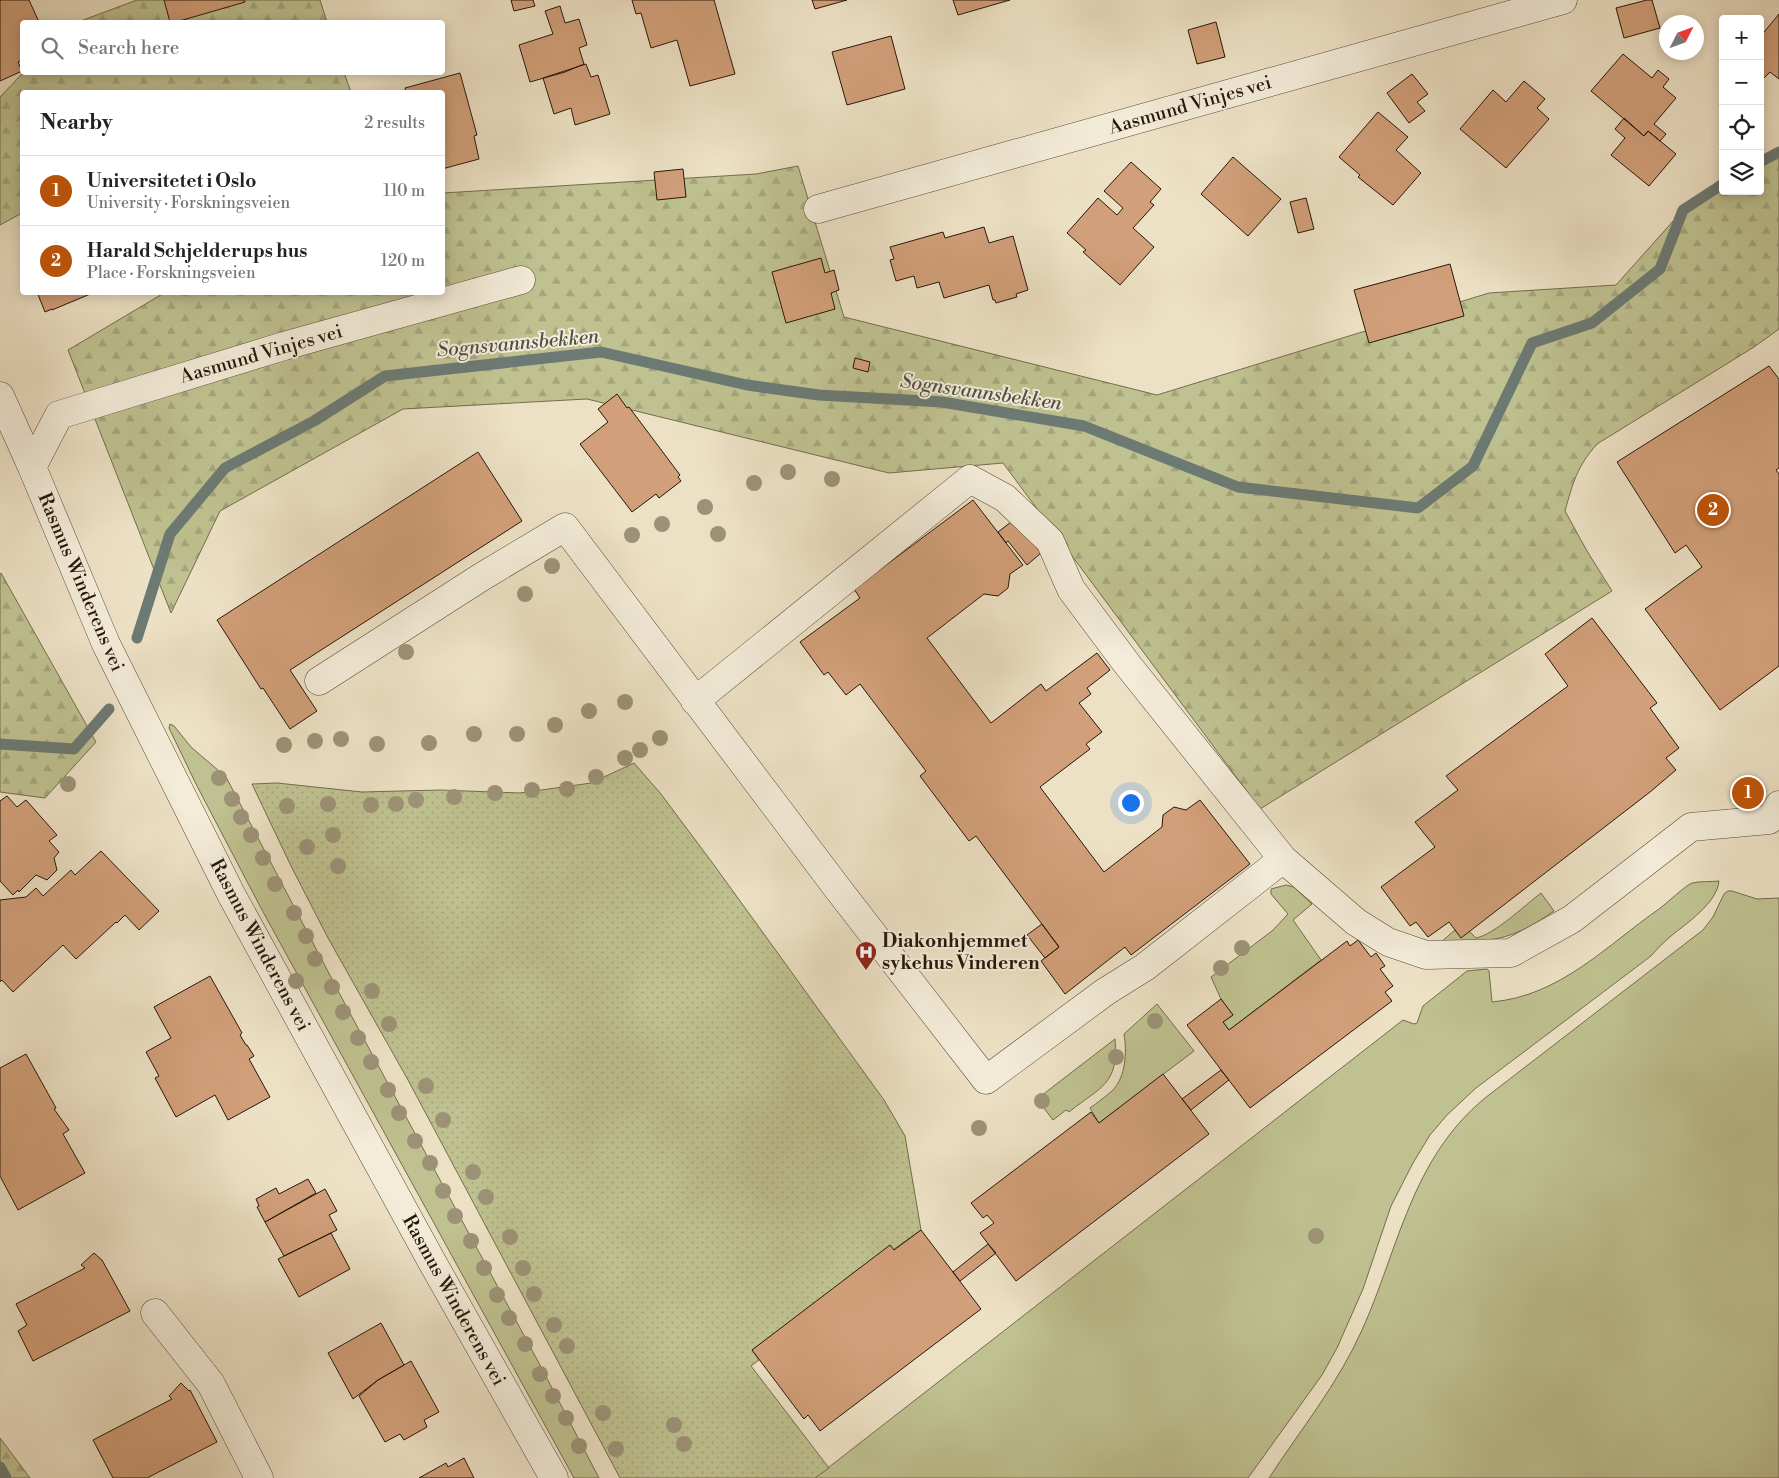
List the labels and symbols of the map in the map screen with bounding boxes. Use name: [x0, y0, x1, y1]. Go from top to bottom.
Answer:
north arrow: [1659, 15, 1704, 60]
street label: Aasmund Vinjes vei: [1105, 70, 1274, 140]
street label: Aasmund Vinjes vei: [176, 319, 345, 389]
water label: Sognsvannsbekken: [436, 324, 601, 364]
water label: Sognsvannsbekken: [899, 369, 1064, 417]
street label: Rasmus Winderens vei: [32, 489, 130, 675]
pin: 2: [1697, 491, 1729, 529]
pin: 1: [1732, 774, 1764, 812]
your location: [1118, 790, 1144, 816]
street label: Rasmus Winderens vei: [204, 855, 316, 1035]
place label: Diakonhjemmet sykehus Vinderen: [882, 929, 1040, 975]
hospital icon: Diakonhjemmet sykehus Vinderen: [854, 940, 878, 971]
street label: Rasmus Winderens vei: [397, 1210, 511, 1390]

